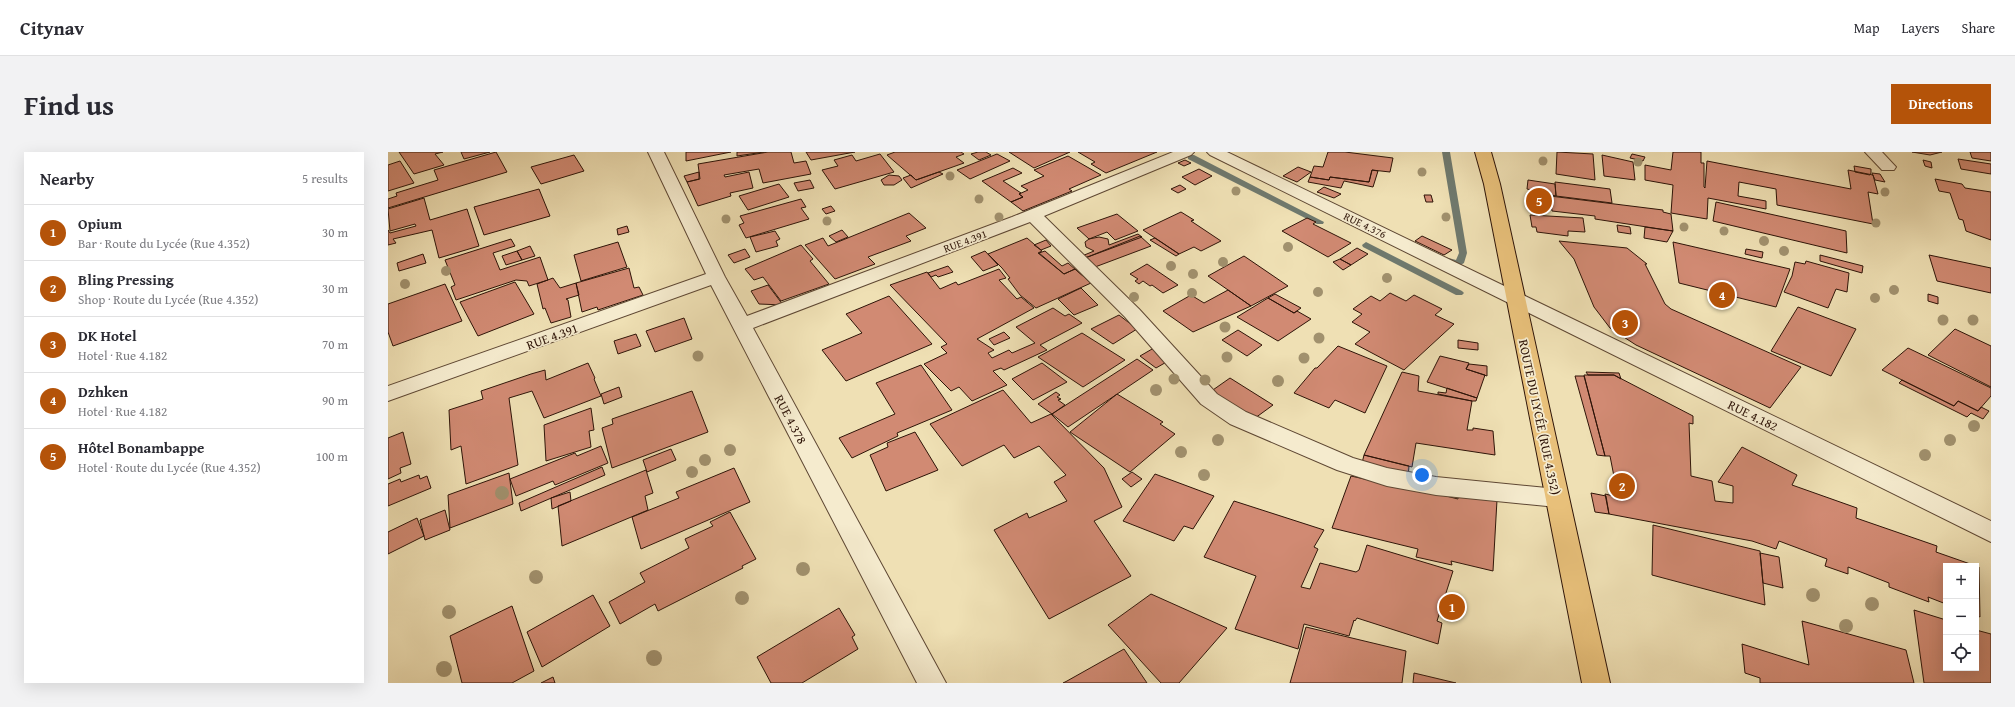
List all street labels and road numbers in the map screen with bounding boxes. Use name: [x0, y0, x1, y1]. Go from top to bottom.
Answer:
street label: RUE 4.376: [1341, 208, 1389, 242]
street label: RUE 4.391: [941, 225, 989, 257]
street label: RUE 4.391: [524, 318, 581, 355]
street label: ROUTE DU LYCÉE (RUE 4.352): [1514, 338, 1565, 497]
street label: RUE 4.378: [770, 391, 812, 447]
street label: RUE 4.182: [1724, 395, 1781, 436]

